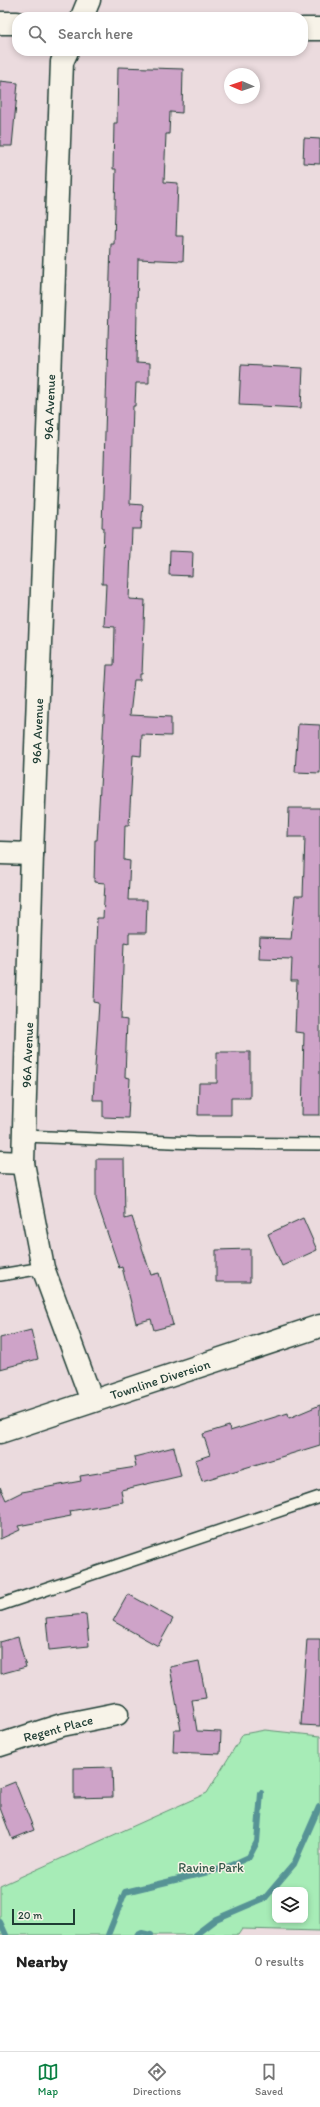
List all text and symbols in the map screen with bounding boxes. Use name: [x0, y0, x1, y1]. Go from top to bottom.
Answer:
search box: [12, 12, 308, 56]
icon: search: [26, 23, 48, 45]
text: Search here: [58, 25, 133, 43]
north arrow: [224, 68, 260, 104]
street label: 96A Avenue: [41, 374, 58, 440]
street label: 96A Avenue: [29, 698, 46, 764]
street label: 96A Avenue: [19, 1022, 36, 1088]
street label: Townline Diversion: [108, 1356, 212, 1403]
street label: Regent Place: [22, 1712, 95, 1745]
park label: Ravine Park: [178, 1860, 244, 1875]
map controls: [272, 1887, 308, 1923]
button: layers: [272, 1887, 308, 1923]
scale bar: [12, 1907, 75, 1926]
text: 20 m: [18, 1909, 42, 1922]
text: Nearby: [16, 1951, 68, 1971]
text: 0 results: [254, 1954, 304, 1969]
tab: Map: [37, 2061, 59, 2098]
tab: Directions: [133, 2061, 181, 2098]
tab: Saved: [255, 2061, 283, 2098]

